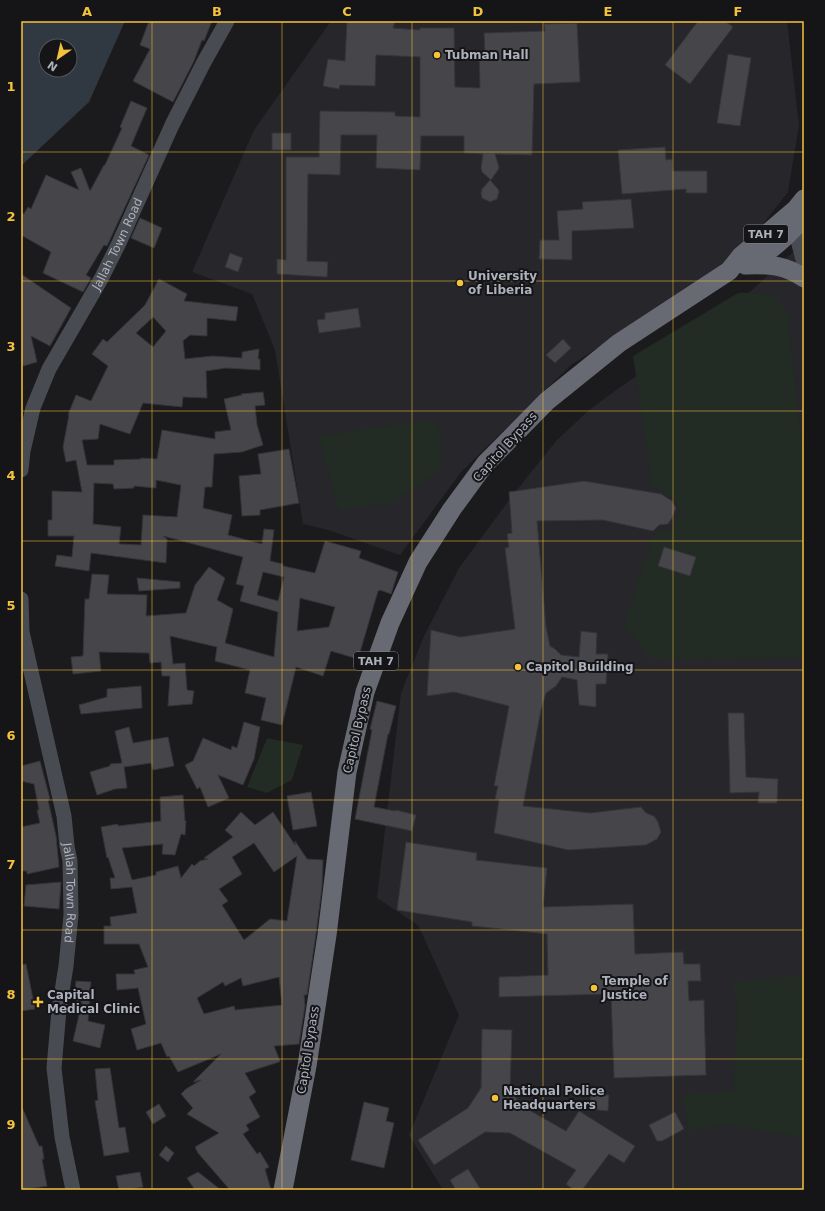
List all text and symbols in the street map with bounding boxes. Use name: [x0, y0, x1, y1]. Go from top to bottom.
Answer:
text: A: [82, 4, 92, 19]
text: B: [212, 4, 222, 19]
text: C: [342, 4, 352, 19]
text: D: [473, 4, 484, 19]
text: E: [604, 4, 612, 19]
text: F: [734, 4, 742, 19]
north arrow: [38, 38, 78, 78]
place label: Tubman Hall: [445, 48, 529, 62]
marker: Tubman Hall: [432, 50, 442, 60]
text: N: [45, 58, 60, 74]
text: 1: [6, 79, 16, 94]
street label: Jallah Town Road: [89, 196, 145, 293]
text: 2: [6, 209, 16, 224]
road number: TAH 7: [744, 225, 788, 243]
place label: University of Liberia: [468, 269, 537, 297]
marker: University of Liberia: [455, 278, 465, 288]
text: 3: [6, 339, 16, 354]
street label: Capitol Bypass: [470, 409, 540, 485]
text: 4: [6, 468, 16, 483]
text: 5: [6, 598, 16, 613]
road number: TAH 7: [354, 652, 398, 670]
place label: Capitol Building: [526, 660, 634, 674]
marker: Capitol Building: [513, 662, 523, 672]
street label: Capitol Bypass: [340, 685, 374, 775]
text: 6: [6, 728, 16, 743]
street label: Jallah Town Road: [60, 841, 78, 944]
text: 7: [6, 857, 16, 872]
place label: Temple of Justice: [601, 974, 668, 1002]
marker: Temple of Justice: [589, 983, 599, 993]
text: 8: [6, 987, 16, 1002]
place label: Capital Medical Clinic: [47, 988, 140, 1016]
marker: Capital Medical Clinic: [32, 996, 44, 1008]
street label: Capitol Bypass: [294, 1005, 322, 1095]
place label: National Police Headquarters: [503, 1084, 605, 1112]
marker: National Police Headquarters: [490, 1093, 500, 1103]
text: 9: [6, 1117, 16, 1132]

